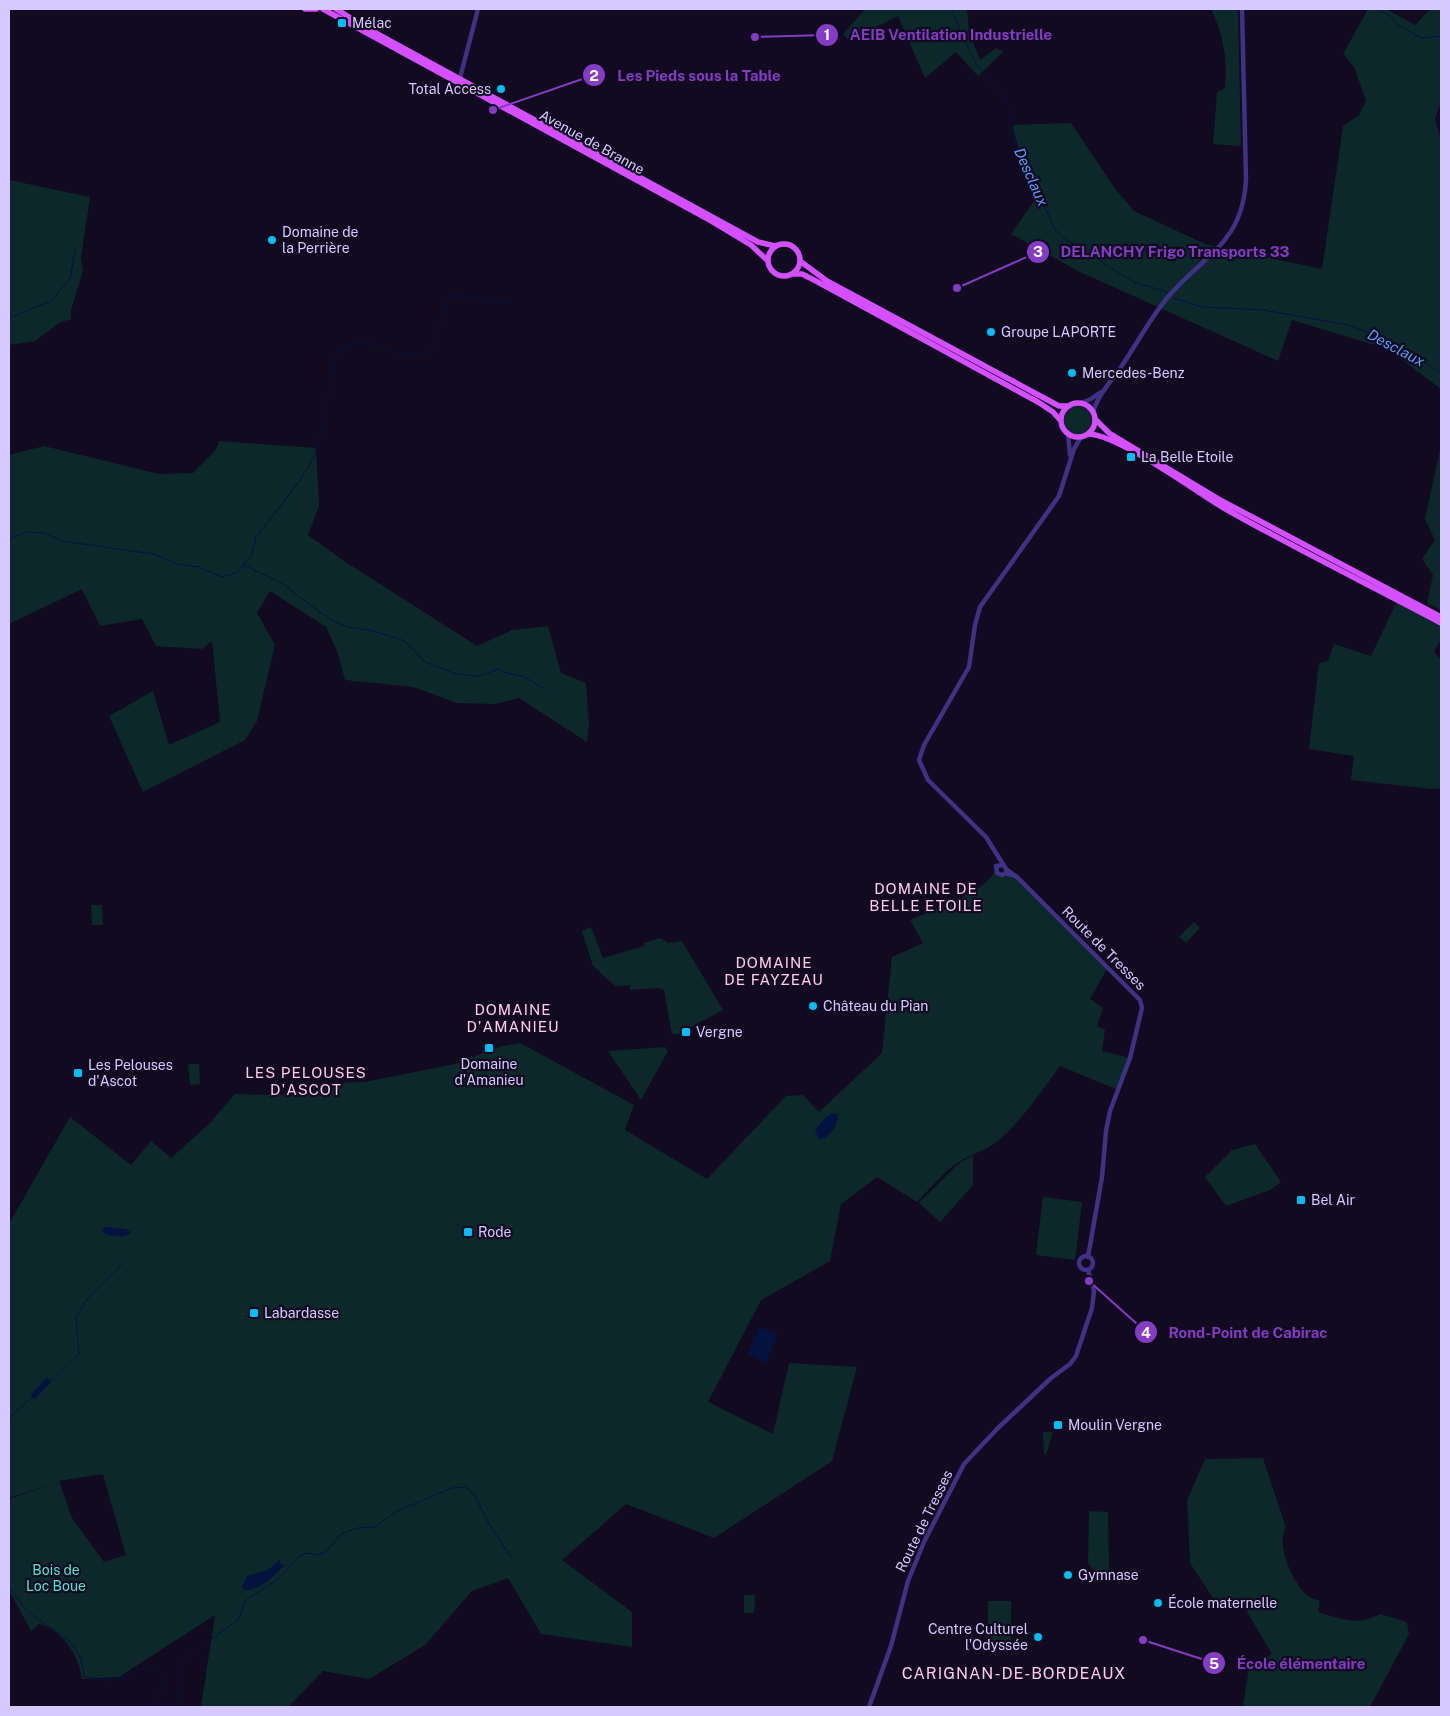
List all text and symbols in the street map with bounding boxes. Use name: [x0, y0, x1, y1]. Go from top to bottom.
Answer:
place label: Mélac: [352, 15, 392, 31]
marker: Mélac: [336, 17, 348, 29]
callout: AEIB Ventilation Industrielle: [815, 20, 1063, 50]
text: 1: [824, 26, 830, 43]
text: AEIB Ventilation Industrielle: [850, 26, 1052, 43]
callout: Les Pieds sous la Table: [582, 60, 791, 90]
text: 2: [589, 67, 599, 84]
text: Les Pieds sous la Table: [617, 67, 781, 84]
place label: Total Access: [408, 81, 491, 97]
marker: Total Access: [495, 83, 507, 95]
street label: Avenue de Branne: [537, 107, 647, 177]
water label: Desclaux: [1011, 145, 1052, 209]
place label: Domaine de la Perrière: [282, 224, 358, 256]
marker: Domaine de la Perrière: [266, 234, 278, 246]
callout: DELANCHY Frigo Transports 33: [1025, 237, 1300, 267]
text: 3: [1033, 243, 1043, 260]
text: DELANCHY Frigo Transports 33: [1060, 243, 1290, 260]
place label: Groupe LAPORTE: [1001, 324, 1116, 340]
water label: Desclaux: [1365, 325, 1428, 370]
marker: Groupe LAPORTE: [985, 326, 997, 338]
place label: Mercedes-Benz: [1082, 365, 1185, 381]
marker: Mercedes-Benz: [1066, 367, 1078, 379]
place label: La Belle Etoile: [1141, 449, 1233, 465]
marker: La Belle Etoile: [1125, 451, 1137, 463]
district label: DOMAINE DE BELLE ETOILE: [869, 880, 983, 914]
street label: Route de Tresses: [1059, 903, 1149, 993]
district label: DOMAINE DE FAYZEAU: [724, 954, 824, 988]
place label: Château du Pian: [823, 998, 928, 1014]
marker: Château du Pian: [807, 1000, 819, 1012]
district label: DOMAINE D'AMANIEU: [466, 1001, 560, 1035]
place label: Vergne: [696, 1024, 743, 1040]
marker: Vergne: [680, 1026, 692, 1038]
marker: Domaine d'Amanieu: [483, 1042, 495, 1054]
place label: Domaine d'Amanieu: [454, 1056, 524, 1088]
place label: Les Pelouses d'Ascot: [88, 1057, 173, 1089]
district label: LES PELOUSES D'ASCOT: [245, 1064, 367, 1098]
marker: Les Pelouses d'Ascot: [72, 1067, 84, 1079]
place label: Bel Air: [1311, 1192, 1355, 1208]
marker: Bel Air: [1295, 1194, 1307, 1206]
place label: Rode: [478, 1224, 512, 1240]
marker: Rode: [462, 1226, 474, 1238]
place label: Labardasse: [264, 1305, 339, 1321]
marker: Labardasse: [248, 1307, 260, 1319]
callout: Rond-Point de Cabirac: [1133, 1317, 1338, 1347]
text: 4: [1141, 1324, 1151, 1341]
text: Rond-Point de Cabirac: [1168, 1324, 1328, 1341]
place label: Moulin Vergne: [1068, 1417, 1162, 1433]
marker: Moulin Vergne: [1052, 1419, 1064, 1431]
street label: Route de Tresses: [892, 1467, 956, 1575]
park label: Bois de Loc Boue: [26, 1562, 86, 1594]
place label: Gymnase: [1078, 1567, 1139, 1583]
marker: Gymnase: [1062, 1569, 1074, 1581]
place label: École maternelle: [1168, 1594, 1277, 1611]
marker: École maternelle: [1152, 1597, 1164, 1609]
place label: Centre Culturel l'Odyssée: [928, 1621, 1028, 1653]
marker: Centre Culturel l'Odyssée: [1032, 1631, 1044, 1643]
callout: École élémentaire: [1201, 1648, 1375, 1678]
text: 5: [1209, 1655, 1219, 1672]
text: École élémentaire: [1237, 1655, 1365, 1672]
district label: CARIGNAN-DE-BORDEAUX: [902, 1664, 1126, 1683]

